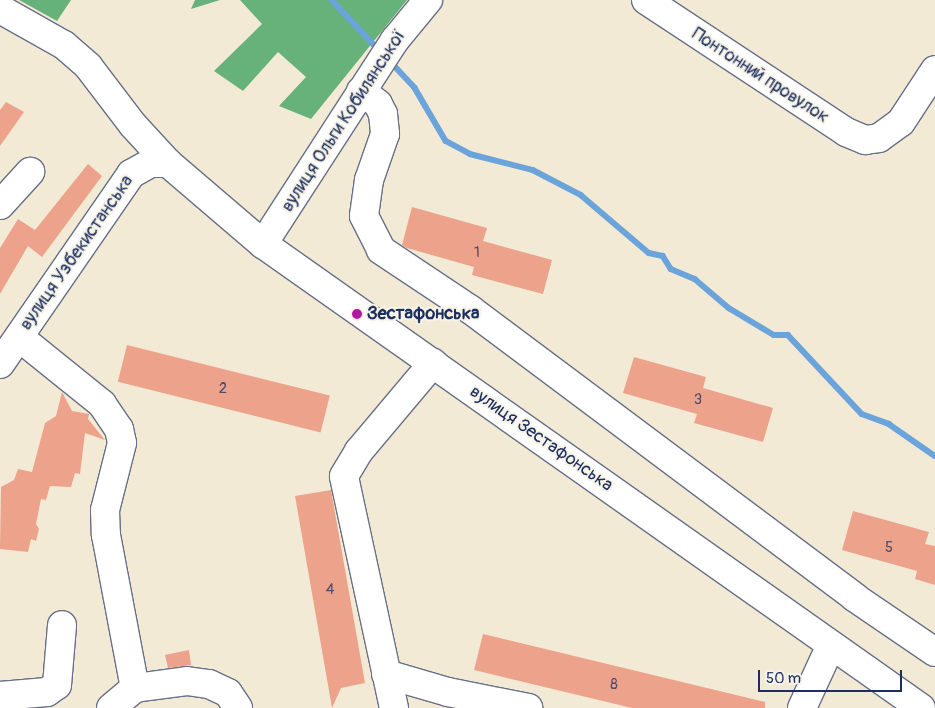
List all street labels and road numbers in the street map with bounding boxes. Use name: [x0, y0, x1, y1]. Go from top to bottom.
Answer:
street label: Понтонний провулок: [687, 24, 833, 128]
street label: вулиця Ольги Кобилянської: [277, 26, 411, 216]
street label: вулиця Узбекистанська: [15, 171, 139, 335]
street label: вулиця Зестафонська: [465, 381, 617, 497]

